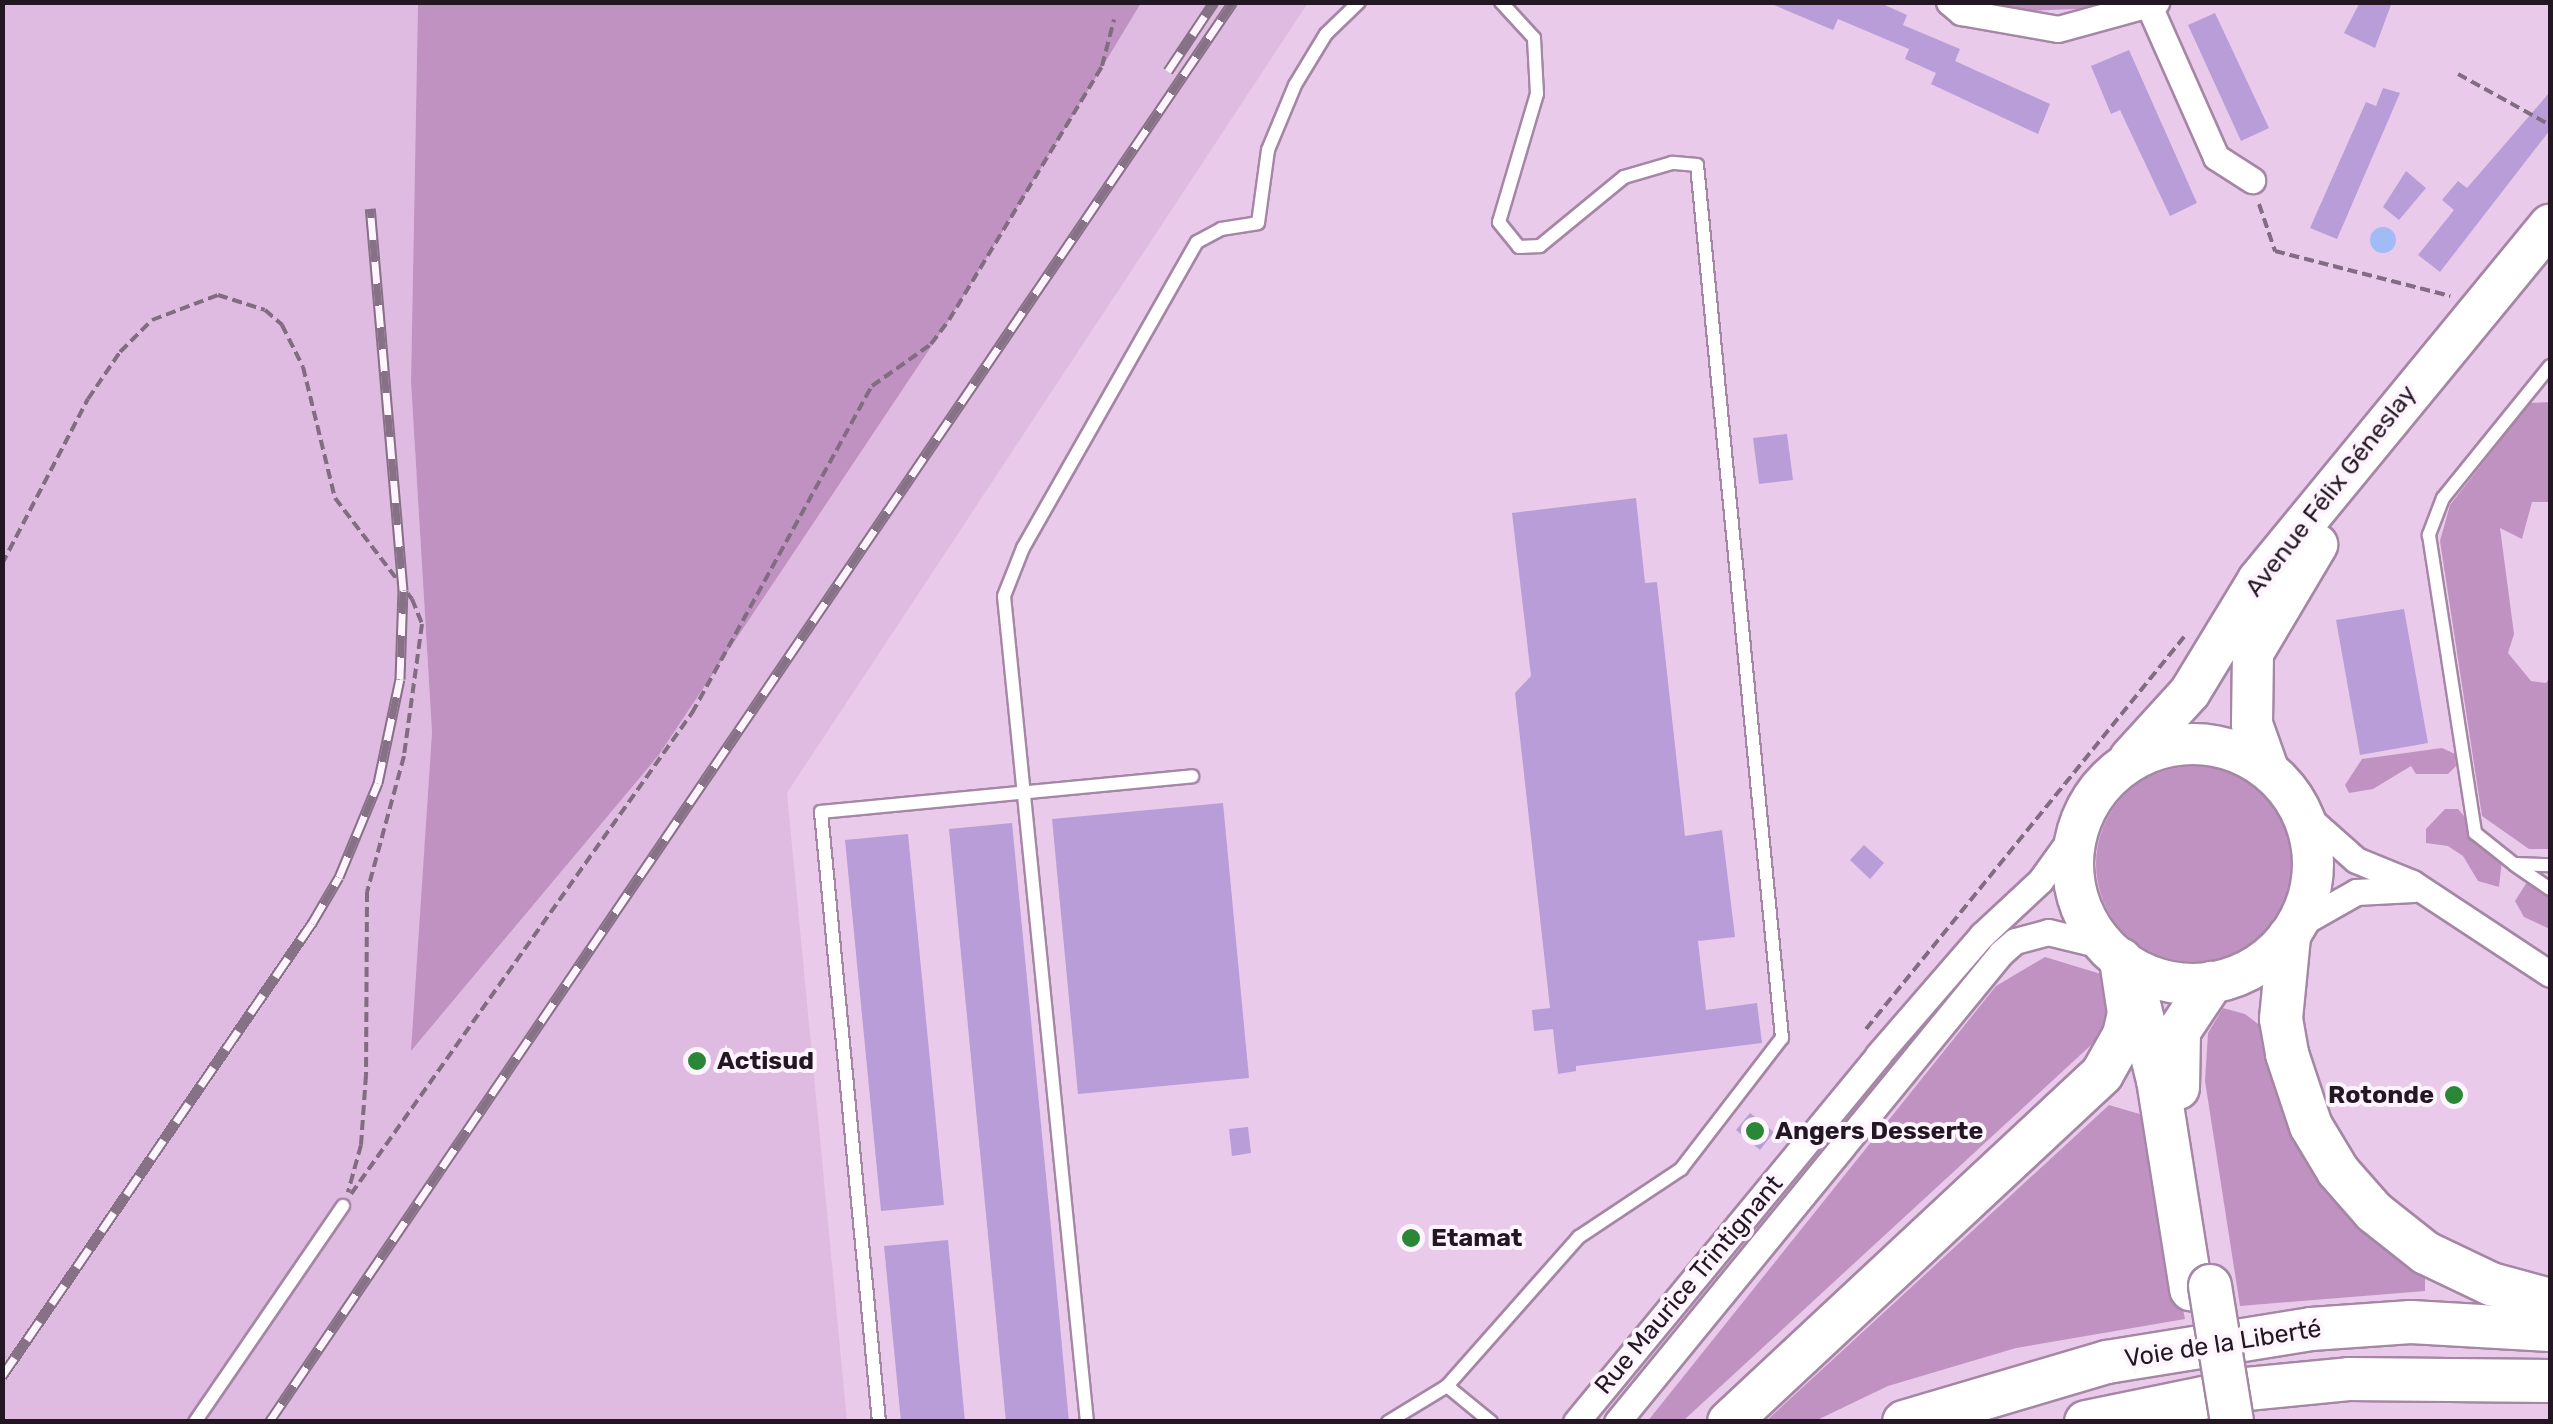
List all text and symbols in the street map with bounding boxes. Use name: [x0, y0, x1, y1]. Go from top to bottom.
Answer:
street label: Avenue Félix Géneslay: [2239, 379, 2423, 603]
place label: Actisud: [717, 1046, 814, 1076]
marker: Actisud: [686, 1050, 708, 1072]
place label: Rotonde: [2328, 1080, 2434, 1110]
marker: Rotonde: [2443, 1084, 2465, 1106]
place label: Angers Desserte: [1775, 1116, 1983, 1146]
marker: Angers Desserte: [1744, 1120, 1766, 1142]
street label: Rue Maurice Trintignant: [1588, 1169, 1790, 1401]
place label: Etamat: [1431, 1223, 1523, 1253]
marker: Etamat: [1400, 1227, 1422, 1249]
street label: Voie de la Liberté: [2122, 1314, 2324, 1374]

